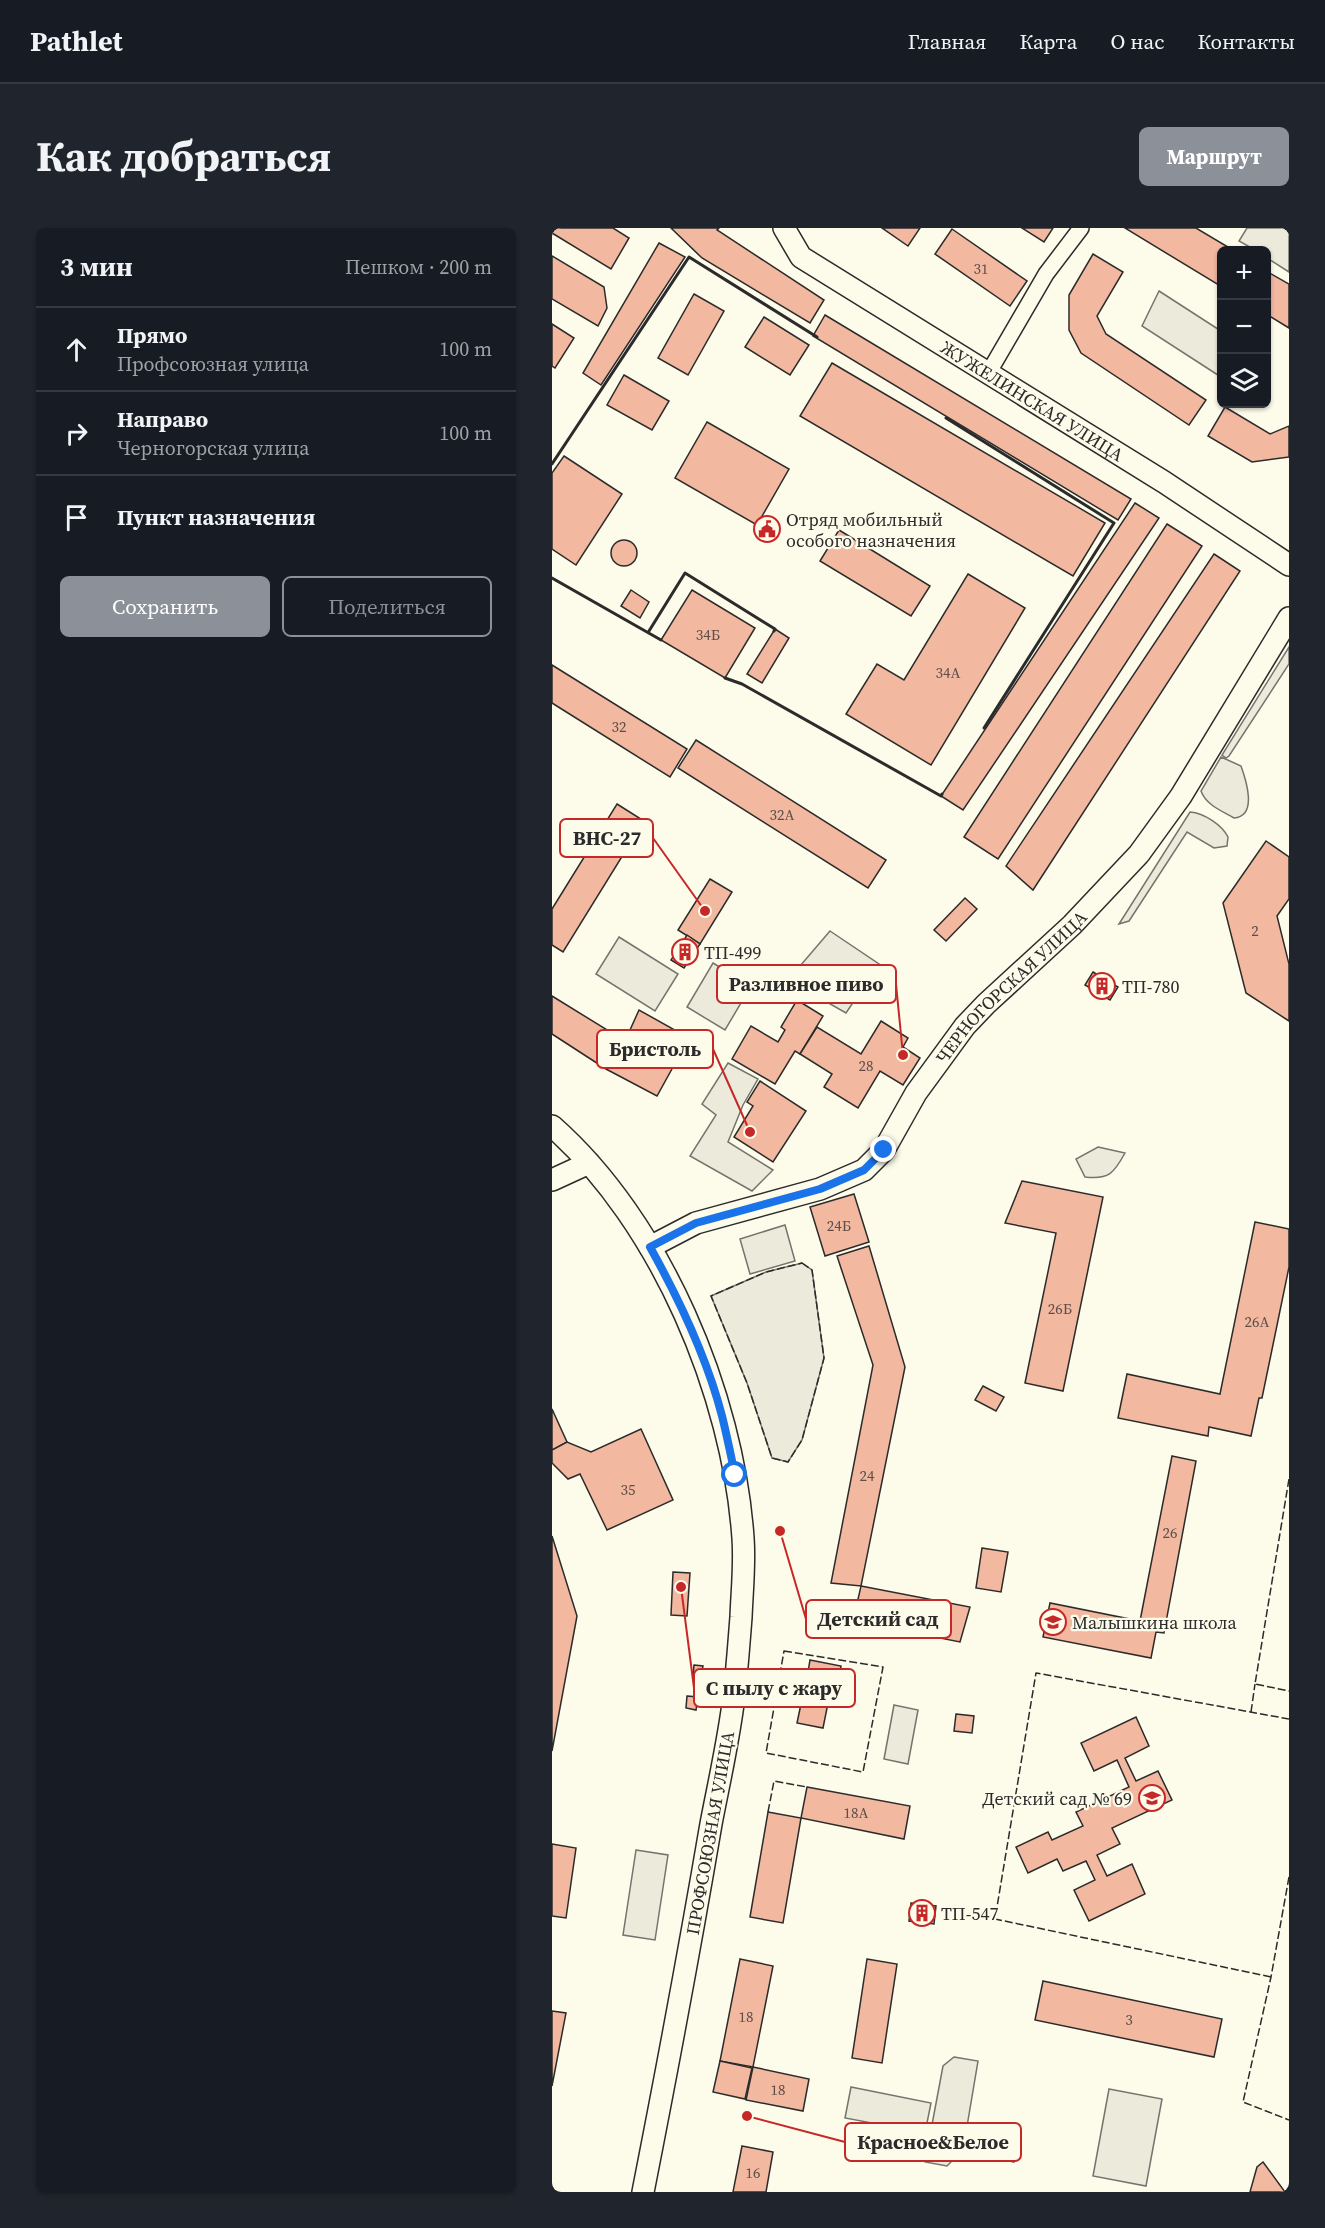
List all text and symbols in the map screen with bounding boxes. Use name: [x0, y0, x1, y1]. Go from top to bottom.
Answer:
text: Pathlet: [30, 22, 123, 60]
text: Главная: [908, 27, 986, 56]
text: Карта: [1019, 27, 1077, 56]
text: О нас: [1110, 27, 1164, 56]
text: Контакты: [1197, 27, 1295, 56]
text: Как добраться: [36, 127, 331, 185]
button: Маршрут: [1139, 127, 1289, 186]
map controls: [1217, 246, 1271, 408]
button: +: [1217, 246, 1271, 300]
text: 3 мин: [60, 249, 133, 285]
text: Пешком · 200 m: [345, 253, 492, 281]
house number: 31: [973, 258, 989, 279]
button: −: [1217, 300, 1271, 354]
text: Прямо: [117, 320, 187, 350]
icon: ahead: [60, 333, 93, 366]
street label: ЖУЖЕЛИНСКАЯ УЛИЦА: [936, 334, 1129, 467]
text: 100 m: [439, 335, 492, 363]
text: Профсоюзная улица: [117, 350, 309, 378]
button: layers: [1217, 354, 1271, 408]
text: Направо: [117, 404, 208, 434]
icon: right: [60, 417, 93, 450]
text: 100 m: [439, 419, 492, 447]
text: Черногорская улица: [117, 434, 309, 462]
icon: arrive: [60, 501, 93, 534]
text: Пункт назначения: [117, 502, 315, 532]
place label: Отряд мобильный особого назначения: [786, 507, 956, 553]
public building icon: Отряд мобильный особого назначения: [752, 514, 782, 544]
button: Сохранить: [60, 576, 270, 637]
button: Поделиться: [282, 576, 492, 637]
house number: 34Б: [696, 624, 720, 645]
house number: 34А: [936, 662, 961, 683]
house number: 32: [611, 716, 627, 737]
house number: 32А: [770, 804, 795, 825]
callout: ВНС-27: [560, 819, 653, 857]
text: ВНС-27: [573, 824, 641, 852]
street label: ЧЕРНОГОРСКАЯ УЛИЦА: [929, 905, 1092, 1068]
house number: 2: [1251, 920, 1259, 941]
building icon: ТП-499: [670, 937, 700, 967]
place label: ТП-499: [704, 940, 761, 965]
callout: Разливное пиво: [717, 965, 896, 1003]
text: Разливное пиво: [728, 970, 884, 998]
building icon: ТП-780: [1087, 971, 1117, 1001]
place label: ТП-780: [1122, 974, 1179, 999]
callout: Бристоль: [597, 1030, 713, 1068]
text: Бристоль: [609, 1035, 702, 1063]
house number: 28: [858, 1055, 874, 1076]
route end: [870, 1136, 896, 1162]
house number: 24Б: [827, 1215, 851, 1236]
house number: 26Б: [1048, 1298, 1072, 1319]
house number: 26А: [1245, 1311, 1270, 1332]
route start: [721, 1461, 747, 1487]
house number: 24: [859, 1465, 875, 1486]
house number: 35: [620, 1479, 636, 1500]
house number: 26: [1162, 1522, 1178, 1543]
callout: Детский сад: [806, 1600, 951, 1638]
text: Детский сад: [817, 1605, 939, 1633]
school or university icon: Малышкина школа: [1038, 1607, 1068, 1637]
place label: Малышкина школа: [1072, 1610, 1238, 1635]
callout: С пылу с жару: [694, 1669, 855, 1707]
text: С пылу с жару: [706, 1674, 842, 1702]
street label: ПРОФСОЮЗНАЯ УЛИЦА: [680, 1729, 740, 1937]
school or university icon: Детский сад № 69: [1137, 1783, 1167, 1813]
place label: Детский сад № 69: [982, 1786, 1132, 1811]
house number: 18А: [844, 1802, 869, 1823]
building icon: ТП-547: [907, 1898, 937, 1928]
place label: ТП-547: [941, 1901, 998, 1926]
house number: 18: [738, 2006, 754, 2027]
house number: 3: [1125, 2009, 1133, 2030]
house number: 18: [770, 2079, 786, 2100]
callout: Красное&Белое: [845, 2123, 1021, 2161]
text: Красное&Белое: [857, 2128, 1009, 2156]
house number: 16: [745, 2162, 761, 2183]

